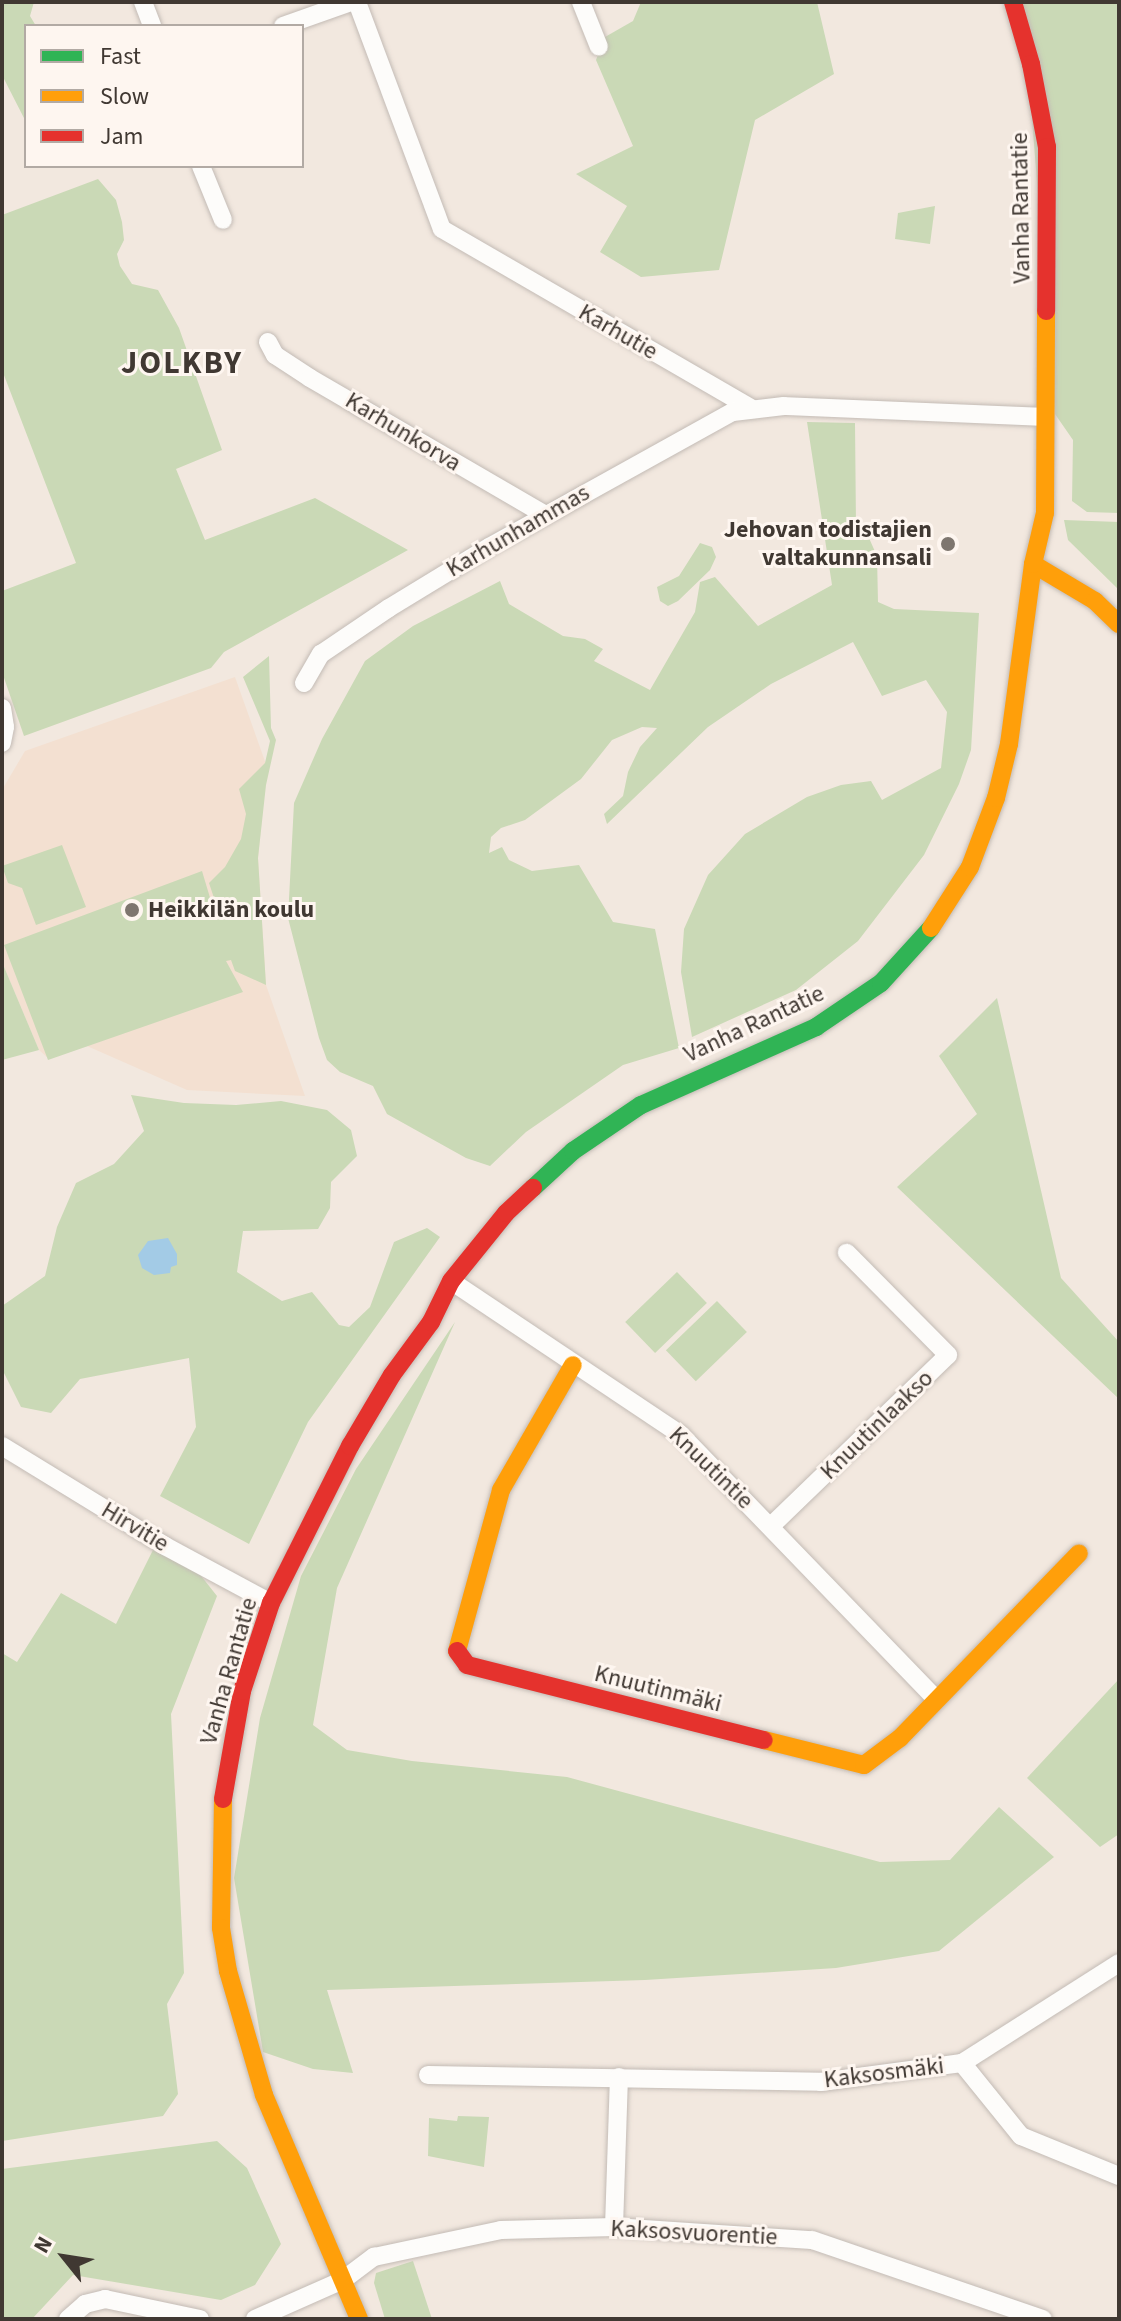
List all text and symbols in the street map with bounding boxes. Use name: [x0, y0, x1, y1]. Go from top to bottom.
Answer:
legend: [24, 24, 304, 168]
text: Fast: [100, 39, 141, 74]
text: Slow: [100, 79, 149, 114]
text: Jam: [100, 119, 144, 154]
street label: Vanha Rantatie: [1005, 132, 1037, 284]
street label: Karhutie: [573, 298, 663, 366]
district label: JOLKBY: [121, 344, 243, 382]
street label: Karhunkorva: [340, 386, 466, 478]
street label: Karhunhammas: [441, 478, 595, 584]
place label: Jehovan todistajien valtakunnansali: [724, 516, 932, 572]
marker: Jehovan todistajien valtakunnansali: [939, 535, 957, 553]
place label: Heikkilän koulu: [148, 896, 314, 924]
marker: Heikkilän koulu: [123, 901, 141, 919]
street label: Vanha Rantatie: [679, 979, 829, 1069]
street label: Knuutinlaakso: [815, 1364, 939, 1486]
street label: Knuutintie: [663, 1421, 759, 1515]
street label: Hirvitie: [96, 1496, 174, 1558]
street label: Vanha Rantatie: [194, 1594, 264, 1748]
street label: Knuutinmäki: [591, 1659, 725, 1719]
street label: Kaksosmäki: [822, 2051, 946, 2095]
street label: Kaksosvuorentie: [610, 2214, 778, 2252]
north arrow: [24, 2217, 104, 2297]
text: N: [26, 2231, 61, 2259]

